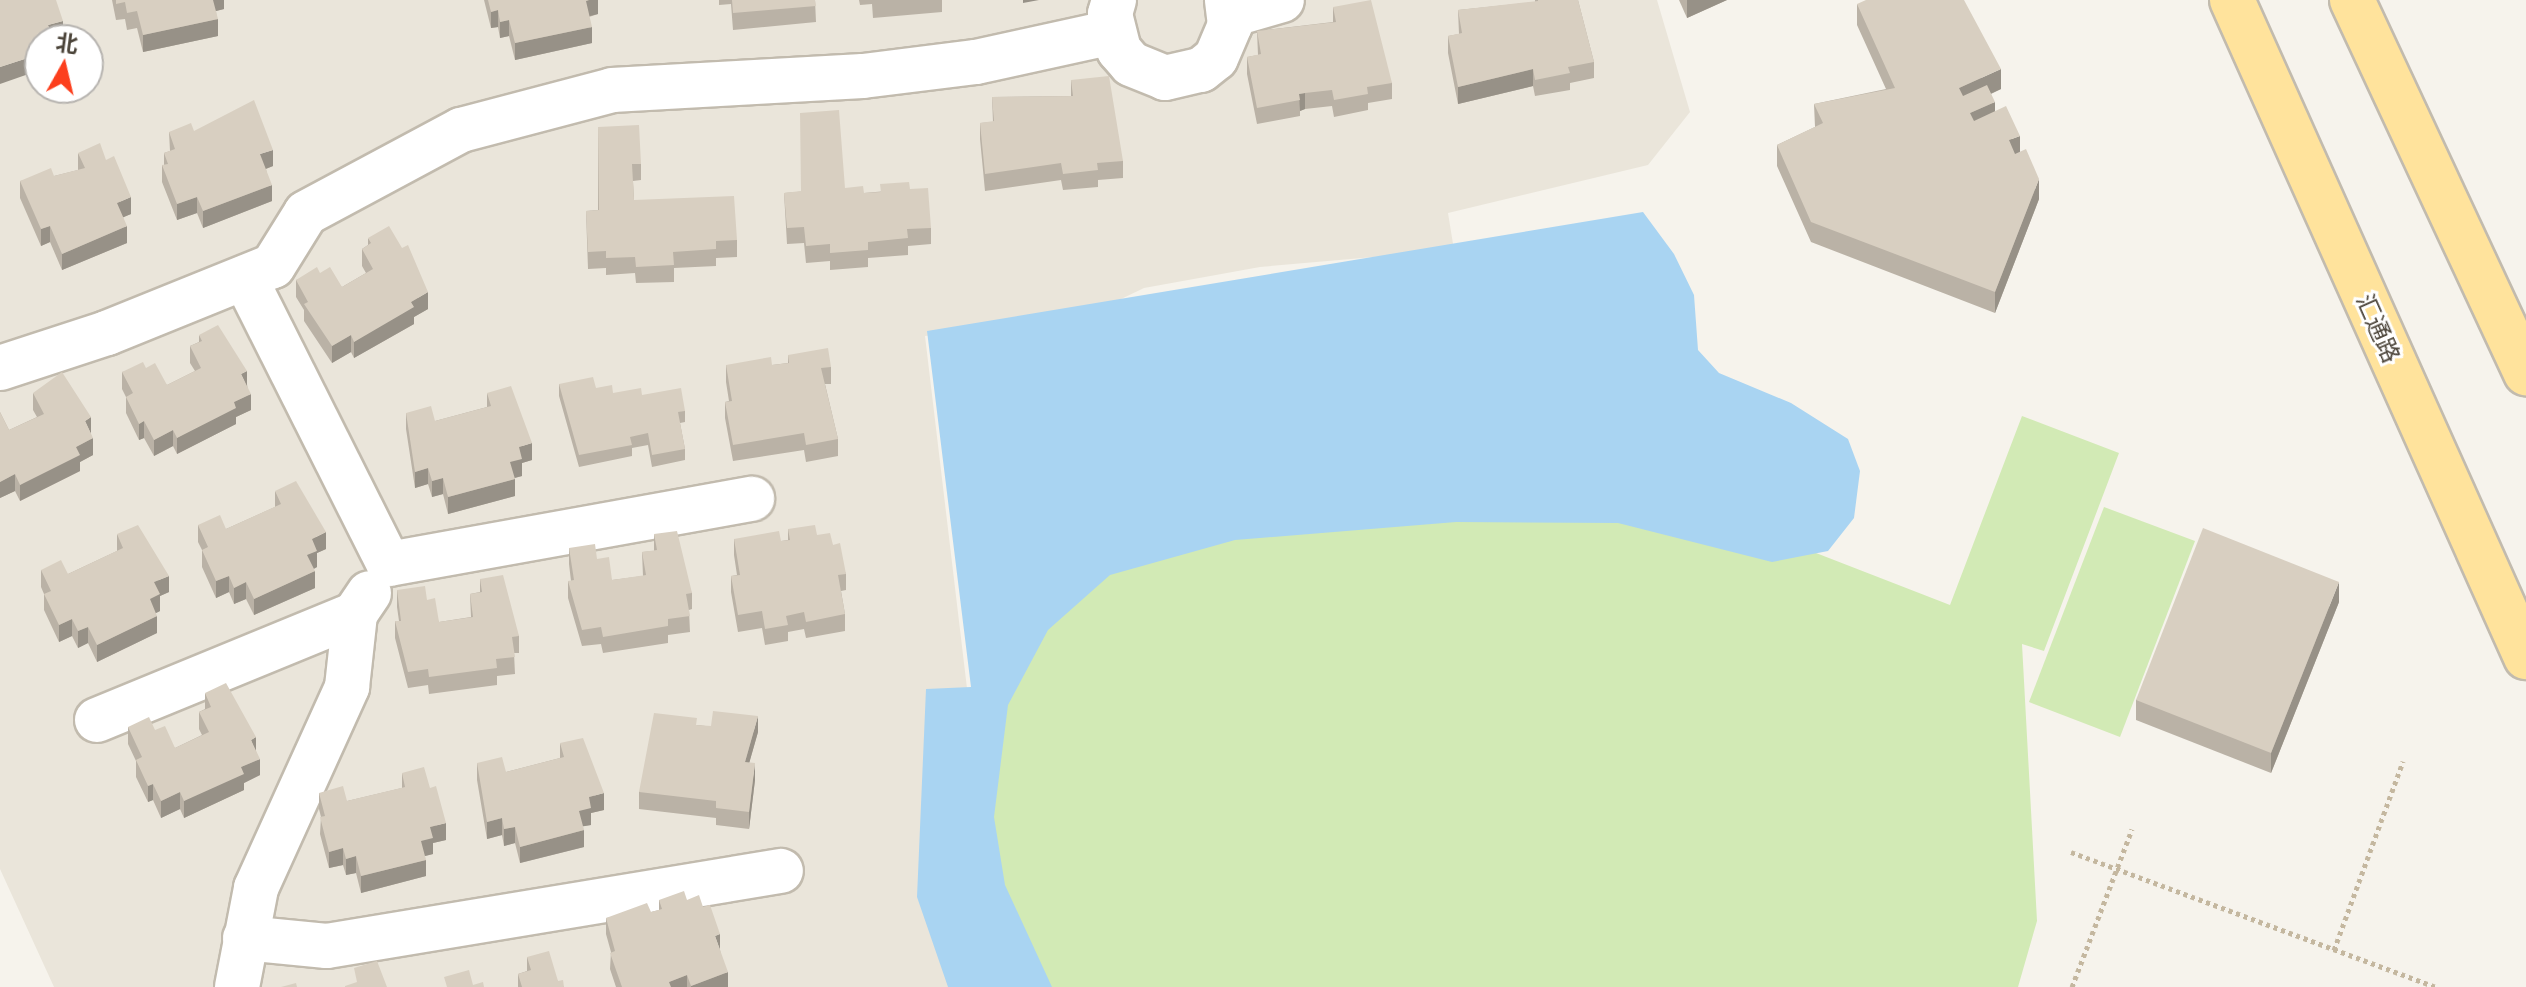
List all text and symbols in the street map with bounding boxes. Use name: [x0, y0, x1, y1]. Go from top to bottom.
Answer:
north arrow: [24, 24, 104, 104]
text: 北: [54, 26, 80, 59]
street label: 汇通路: [2351, 289, 2407, 367]

